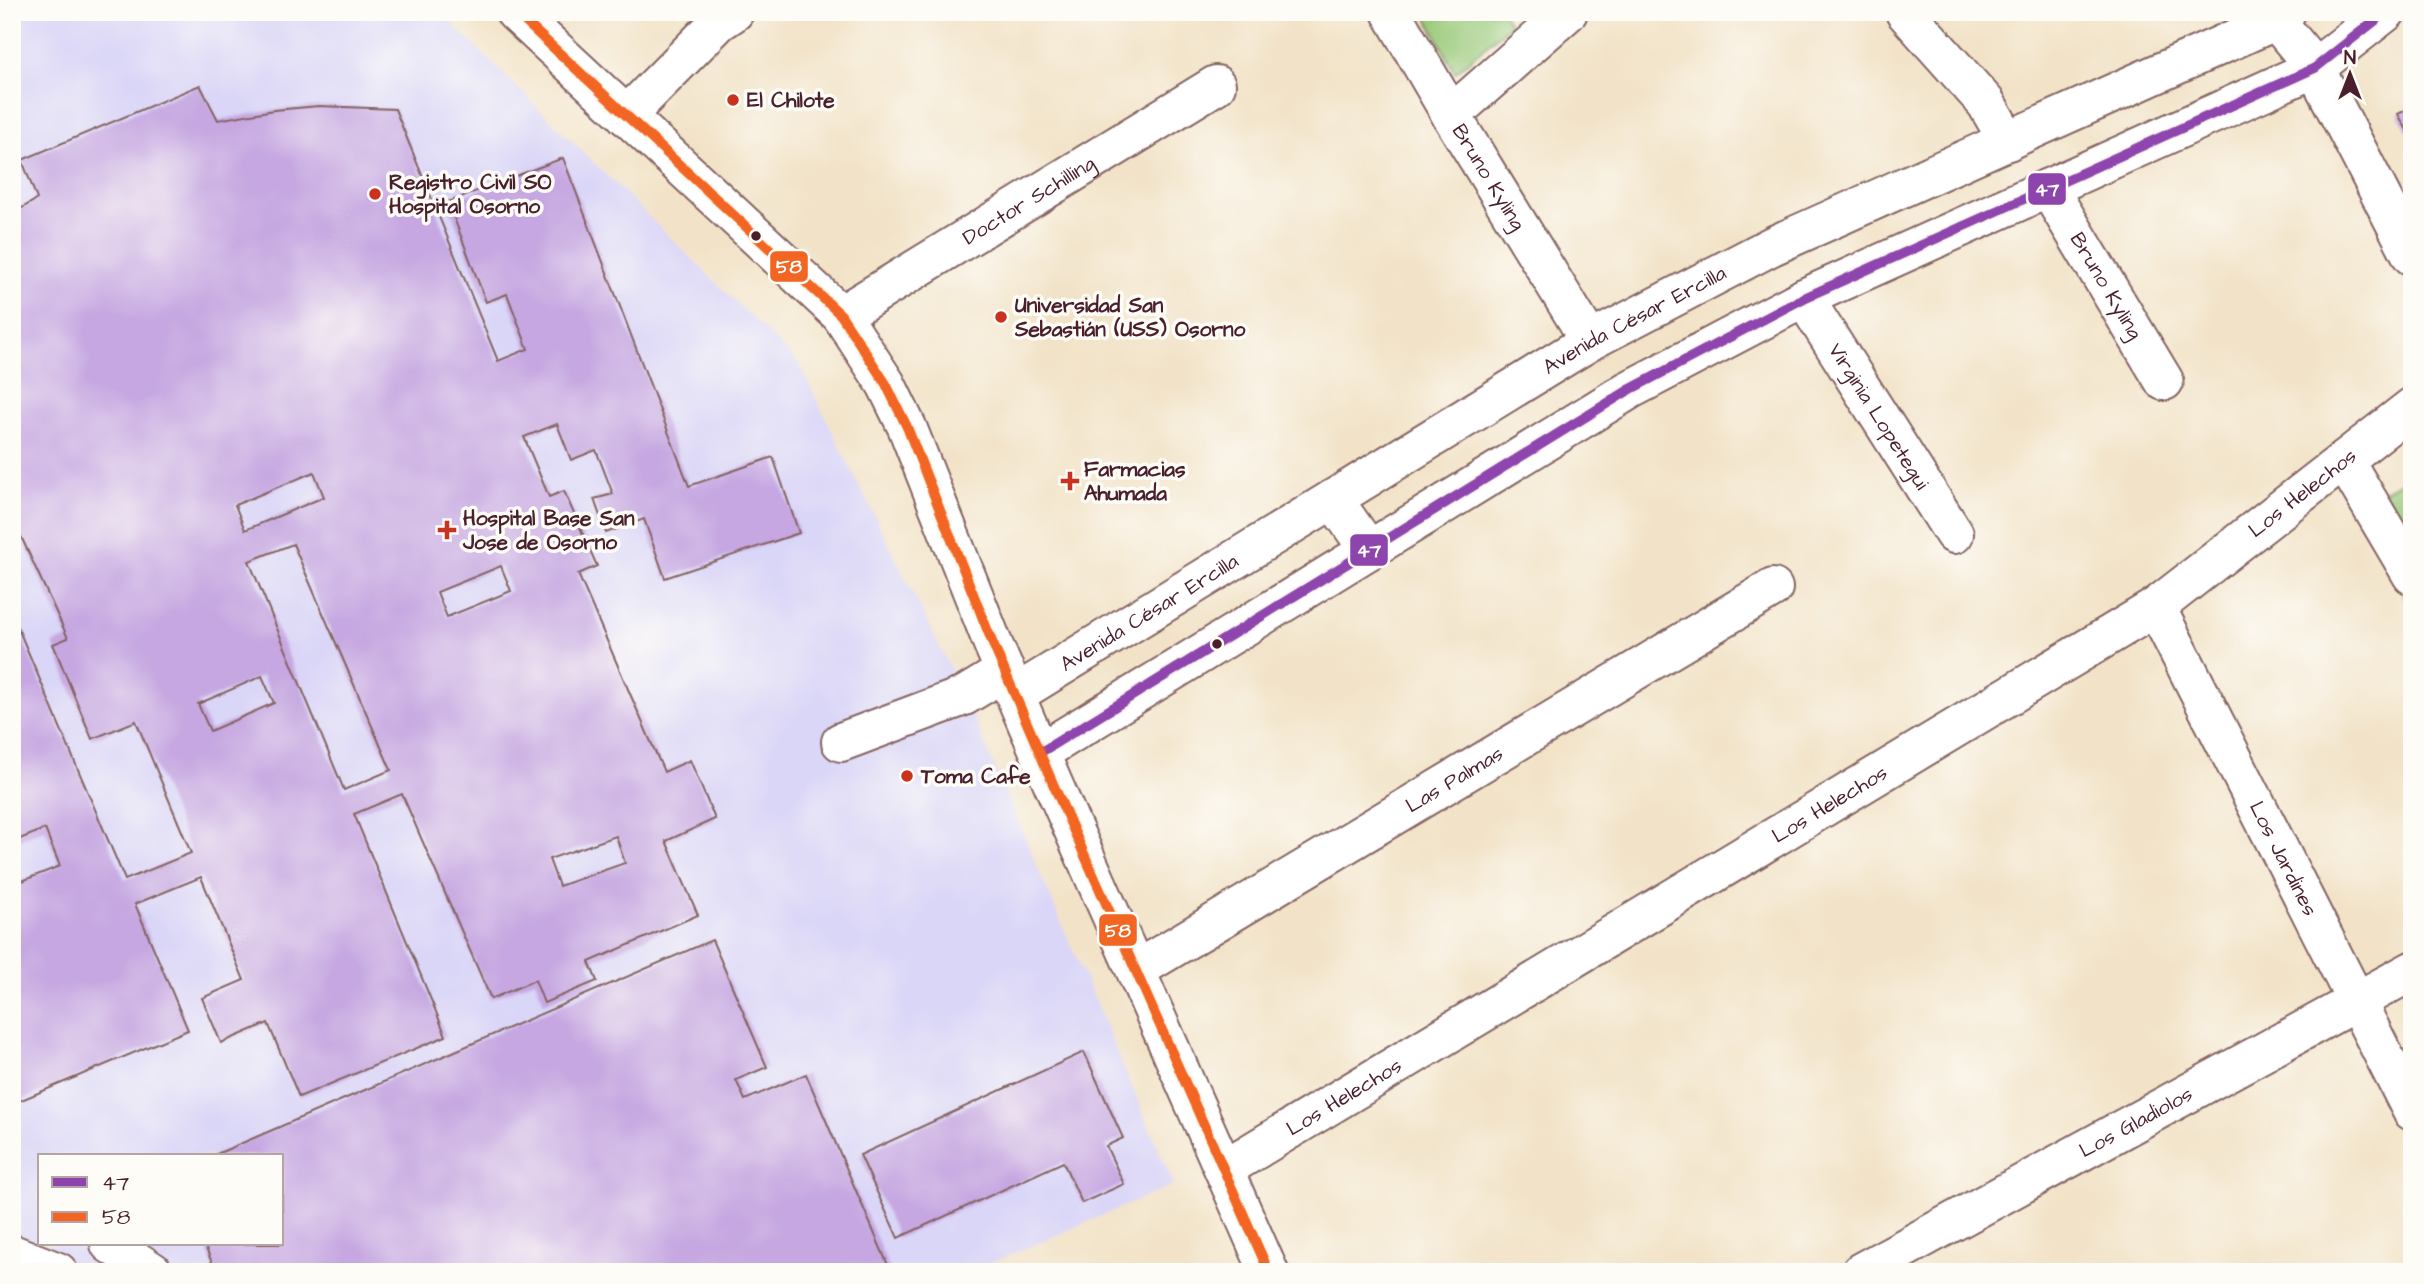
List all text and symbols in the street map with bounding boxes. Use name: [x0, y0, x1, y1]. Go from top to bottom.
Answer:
north arrow: [2316, 38, 2386, 108]
text: N: [2344, 45, 2356, 72]
place label: El Chilote: [747, 86, 835, 115]
marker: El Chilote: [725, 92, 741, 108]
street label: Bruno Kyling: [1445, 119, 1533, 237]
street label: Doctor Schilling: [957, 149, 1102, 252]
place label: Registro Civil SO Hospital Osorno: [389, 168, 552, 222]
line badge: 47: [2027, 172, 2067, 206]
text: 47: [2035, 177, 2060, 204]
marker: Registro Civil SO Hospital Osorno: [367, 186, 383, 202]
street label: Bruno Kyling: [2063, 227, 2150, 346]
unlabelled marker: [749, 229, 763, 243]
line badge: 58: [769, 250, 809, 283]
text: 58: [776, 254, 803, 281]
street label: Avenida César Ercilla: [1537, 258, 1731, 382]
place label: Universidad San Sebastián (USS) Osorno: [1014, 291, 1245, 344]
marker: Universidad San Sebastián (USS) Osorno: [993, 309, 1009, 325]
street label: Virginia Lopetegui: [1821, 337, 1936, 495]
street label: Los Helechos: [2242, 442, 2363, 545]
place label: Farmacias Ahumada: [1084, 455, 1186, 508]
marker: Farmacias Ahumada: [1062, 473, 1078, 489]
place label: Hospital Base San Jose de Osorno: [462, 504, 635, 557]
marker: Hospital Base San Jose de Osorno: [437, 520, 457, 540]
line badge: 47: [1349, 533, 1389, 567]
text: 47: [1357, 538, 1382, 565]
street label: Avenida César Ercilla: [1054, 547, 1244, 679]
unlabelled marker: [1210, 637, 1224, 651]
street label: Las Palmas: [1400, 739, 1509, 820]
street label: Los Helechos: [1766, 758, 1893, 850]
place label: Toma Cafe: [920, 762, 1031, 791]
marker: Toma Cafe: [899, 768, 915, 784]
street label: Los Jardines: [2242, 796, 2325, 921]
line badge: 58: [1098, 913, 1138, 947]
text: 58: [1105, 918, 1132, 945]
street label: Los Helechos: [1281, 1051, 1407, 1143]
street label: Los Gladiolos: [2074, 1080, 2198, 1165]
legend: [38, 1154, 284, 1246]
text: 47: [102, 1169, 129, 1198]
text: 58: [102, 1203, 131, 1232]

